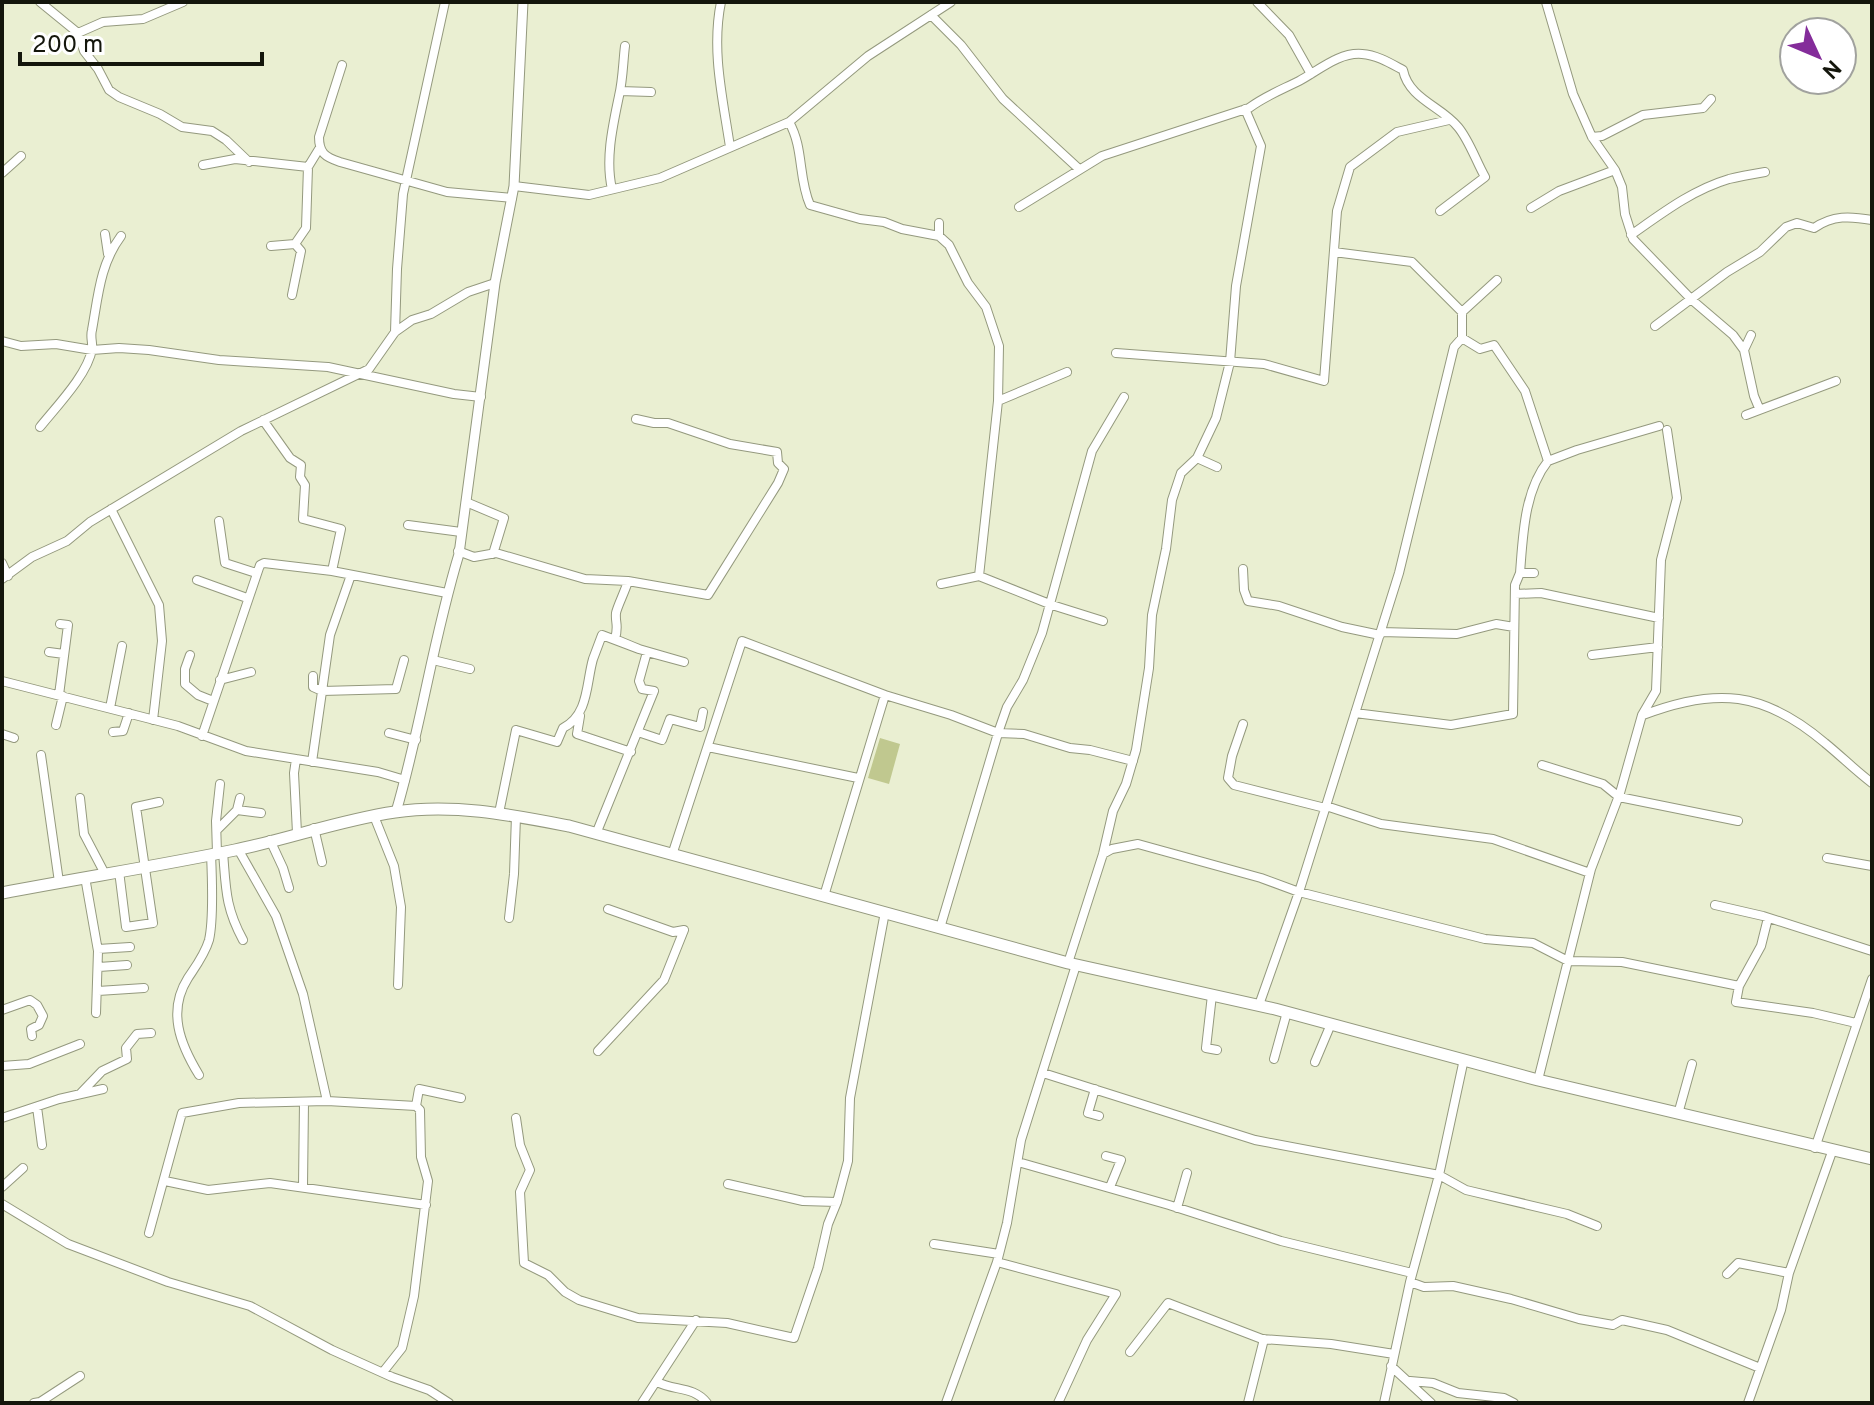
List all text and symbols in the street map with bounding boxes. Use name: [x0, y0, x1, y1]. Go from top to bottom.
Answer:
scale bar: [20, 16, 262, 66]
north arrow: [1778, 16, 1858, 96]
text: 200 m: [32, 31, 103, 61]
text: N: [1815, 53, 1846, 83]

